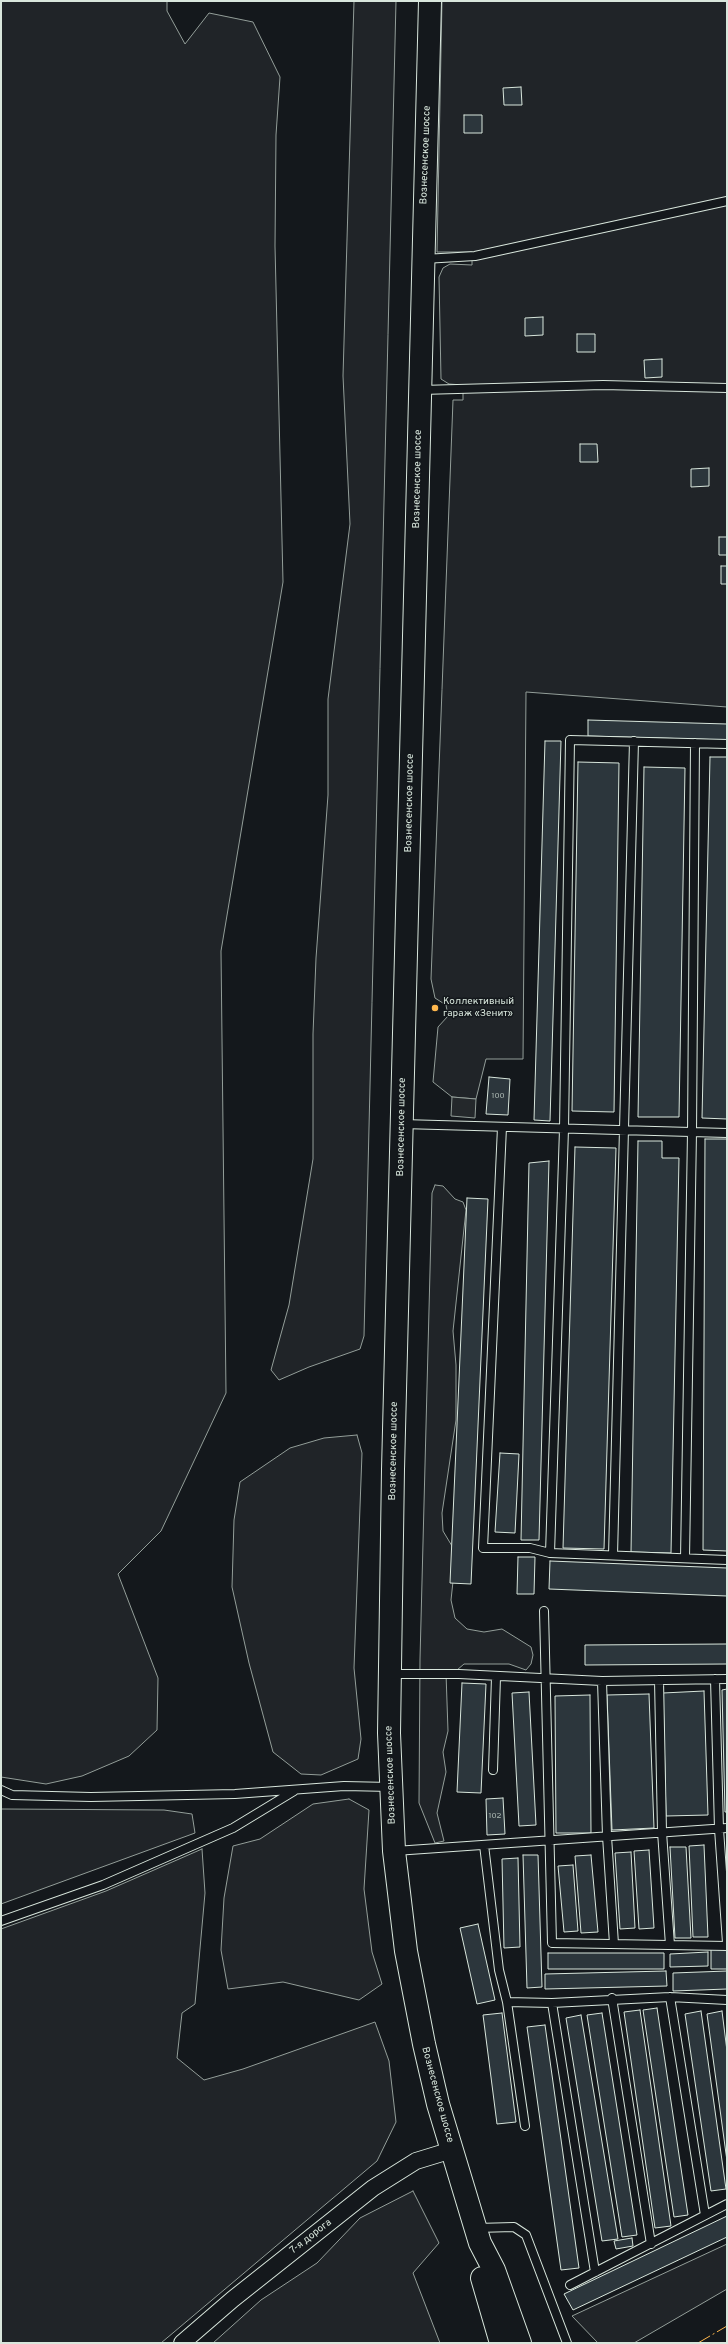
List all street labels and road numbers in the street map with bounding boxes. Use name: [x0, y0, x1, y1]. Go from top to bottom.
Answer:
street label: Вознесенское шоссе: [418, 105, 434, 205]
street label: Вознесенское шоссе: [411, 429, 425, 529]
street label: Вознесенское шоссе: [403, 753, 417, 853]
street label: Вознесенское шоссе: [395, 1077, 409, 1177]
street label: Вознесенское шоссе: [387, 1401, 401, 1501]
street label: Вознесенское шоссе: [383, 1725, 399, 1825]
street label: Вознесенское шоссе: [418, 2046, 456, 2144]
street label: 7-я дорога: [288, 2217, 334, 2257]

